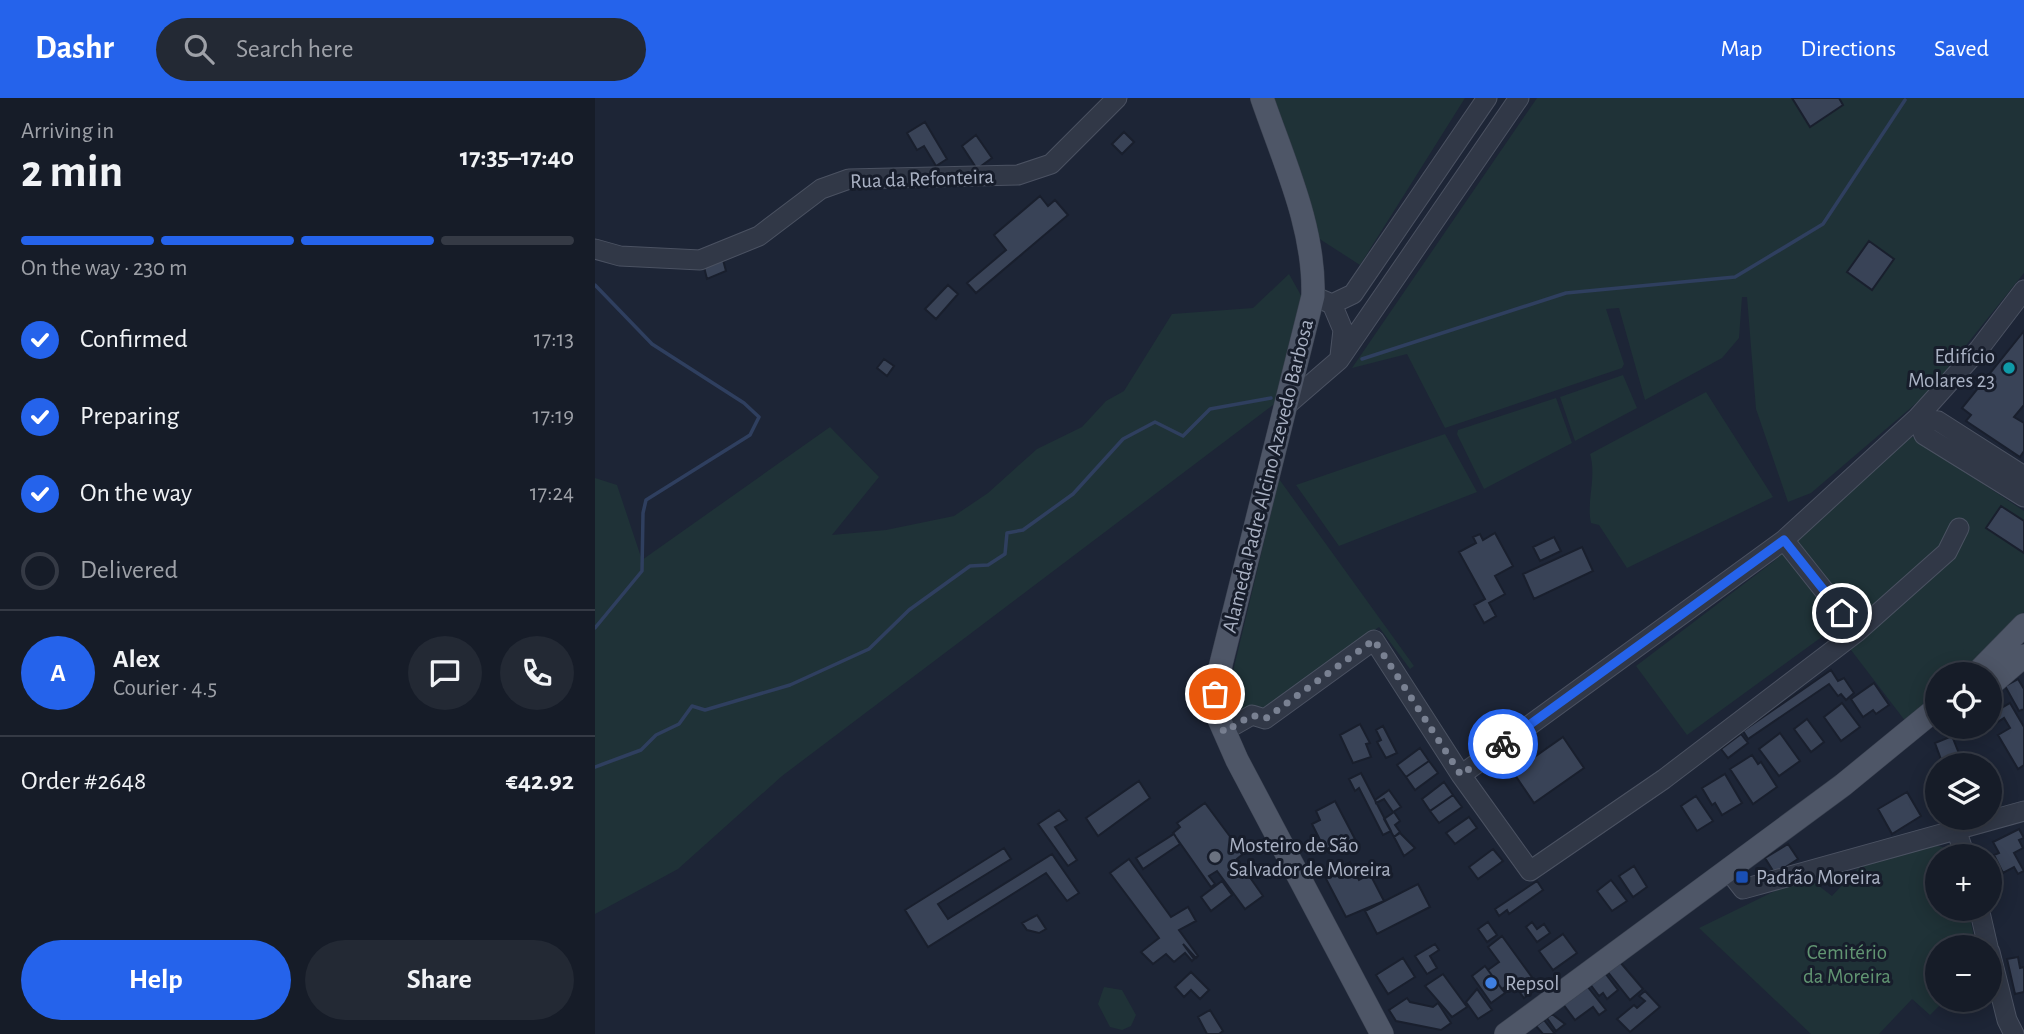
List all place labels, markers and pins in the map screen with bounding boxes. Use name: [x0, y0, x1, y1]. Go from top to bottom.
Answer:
place label: Edifício Molares 23: [1908, 346, 1995, 391]
marker: Edifício Molares 23: [2001, 360, 2017, 376]
pin: [1812, 583, 1872, 643]
pin: [1185, 664, 1245, 724]
place label: Mosteiro de São Salvador de Moreira: [1229, 835, 1391, 880]
marker: Mosteiro de São Salvador de Moreira: [1207, 849, 1223, 865]
place label: Padrão Moreira: [1756, 867, 1881, 888]
marker: Padrão Moreira: [1734, 869, 1750, 885]
place label: Repsol: [1505, 973, 1560, 994]
marker: Repsol: [1483, 975, 1499, 991]

